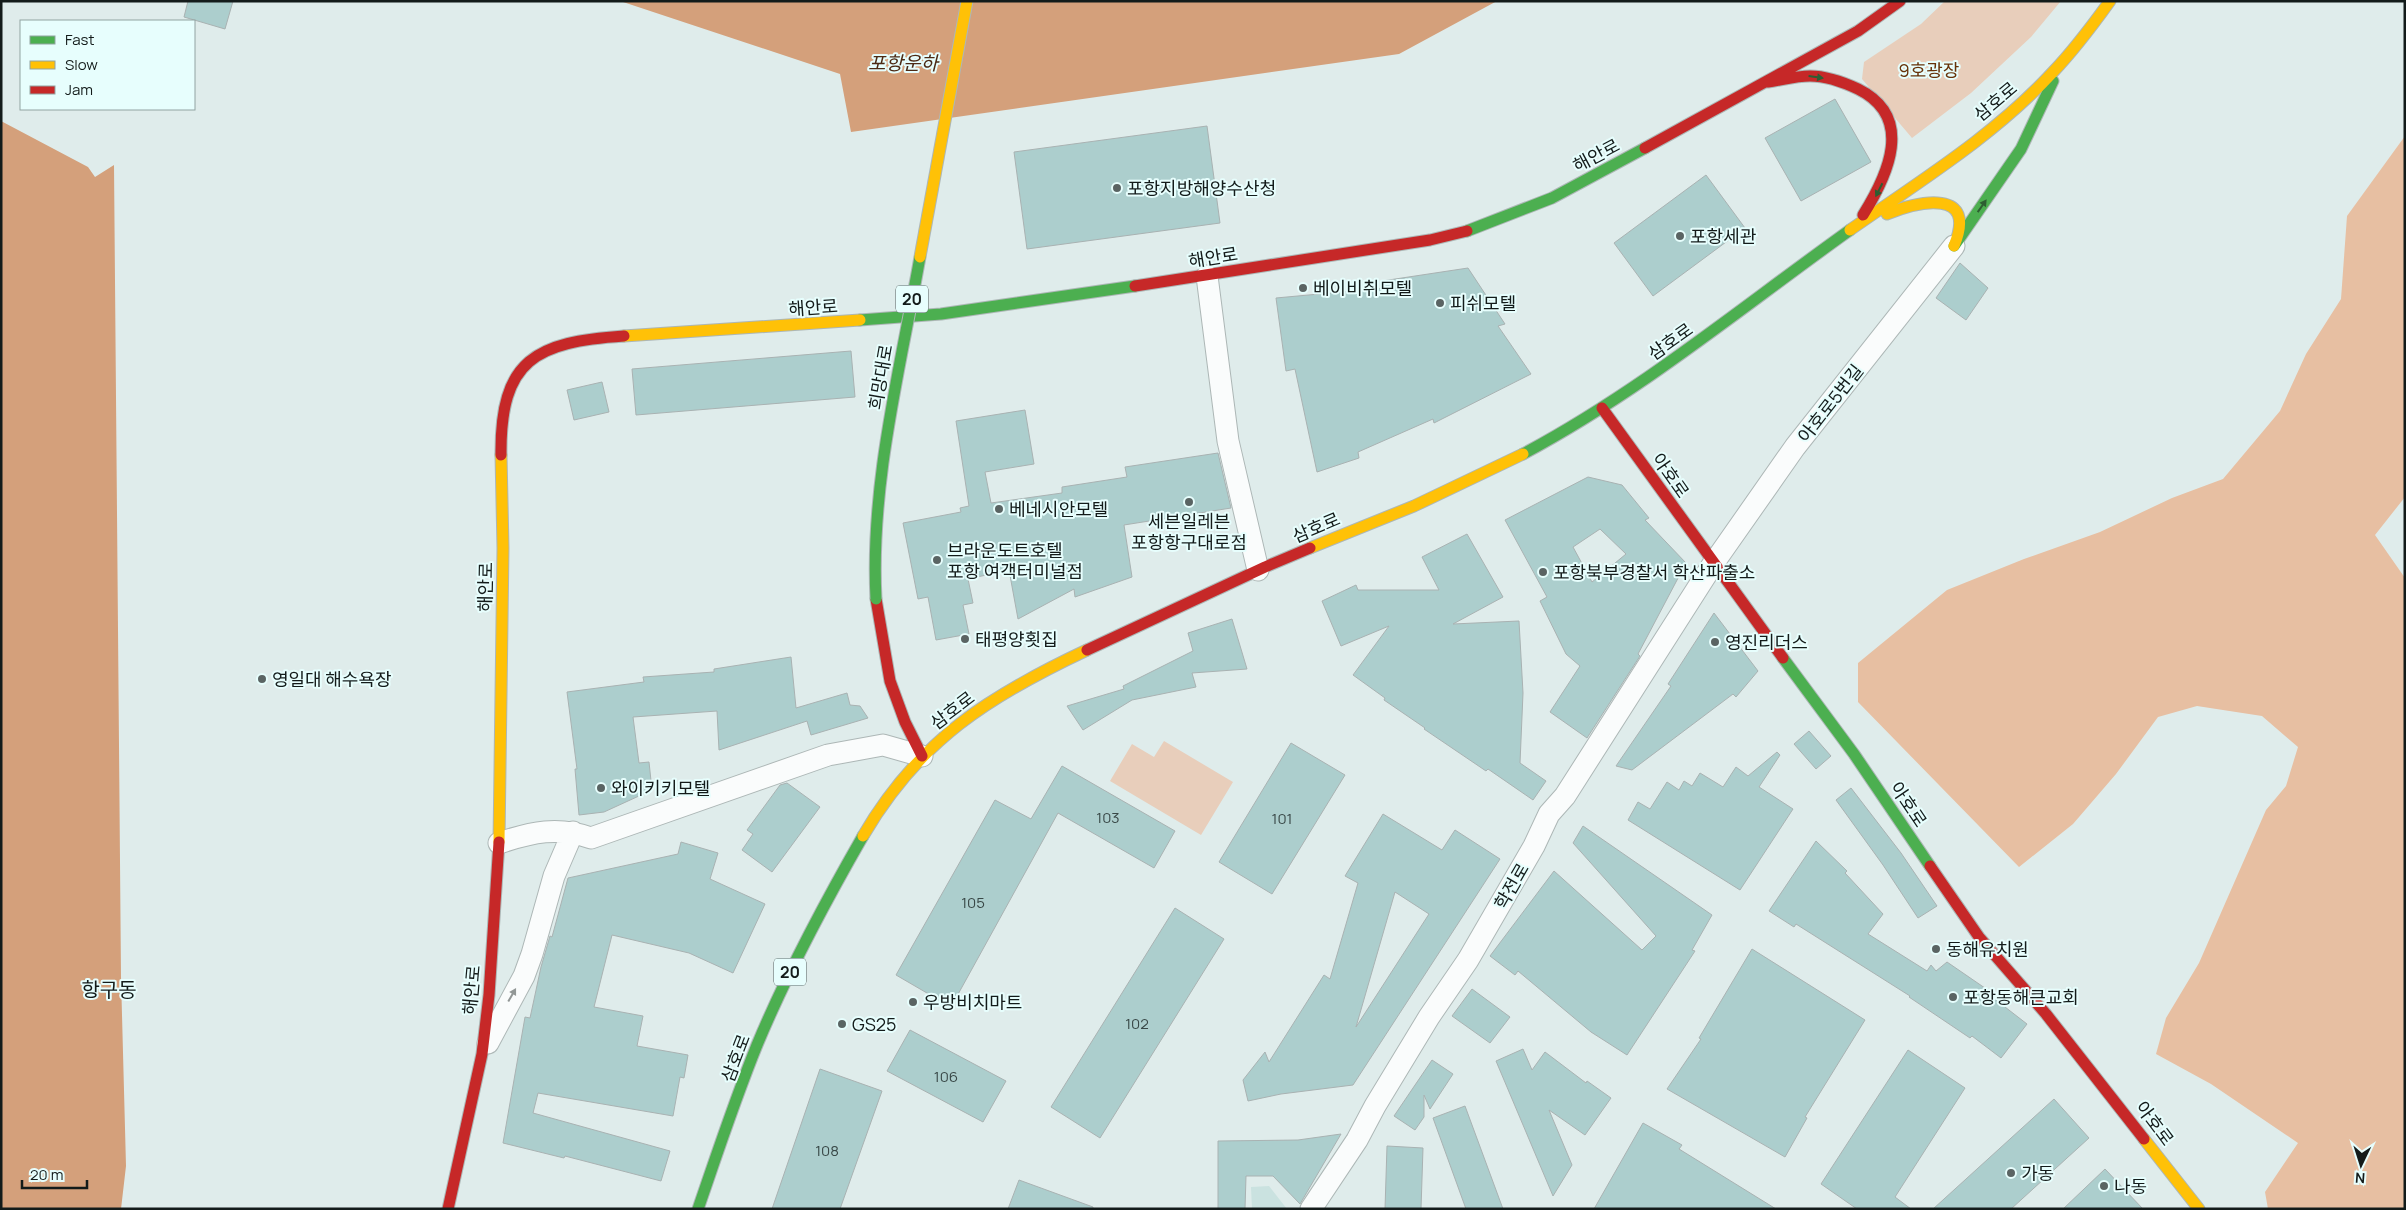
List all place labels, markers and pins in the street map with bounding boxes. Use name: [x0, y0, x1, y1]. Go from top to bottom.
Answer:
place label: 포항지방해양수산청: [1127, 176, 1276, 200]
marker: 포항지방해양수산청: [1111, 182, 1123, 194]
place label: 포항세관: [1690, 224, 1757, 248]
marker: 포항세관: [1674, 230, 1686, 242]
place label: 베이비취모텔: [1313, 276, 1412, 300]
marker: 베이비취모텔: [1297, 282, 1309, 294]
place label: 피쉬모텔: [1450, 291, 1516, 315]
marker: 피쉬모텔: [1434, 297, 1446, 309]
marker: 세븐일레븐 포항항구대로점: [1183, 496, 1195, 508]
place label: 베네시안모텔: [1009, 497, 1108, 521]
marker: 베네시안모텔: [993, 503, 1005, 515]
place label: 세븐일레븐 포항항구대로점: [1131, 509, 1247, 554]
place label: 브라운도트호텔 포항 여객터미널점: [947, 538, 1083, 583]
marker: 브라운도트호텔 포항 여객터미널점: [931, 554, 943, 566]
place label: 포항북부경찰서 학산파출소: [1553, 560, 1755, 584]
marker: 포항북부경찰서 학산파출소: [1537, 566, 1549, 578]
place label: 태평양횟집: [975, 627, 1058, 651]
place label: 영진리더스: [1725, 630, 1808, 654]
marker: 태평양횟집: [959, 633, 971, 645]
marker: 영진리더스: [1709, 636, 1721, 648]
place label: 영일대 해수욕장: [272, 667, 392, 691]
marker: 영일대 해수욕장: [256, 673, 268, 685]
place label: 와이키키모텔: [611, 776, 710, 800]
marker: 와이키키모텔: [595, 782, 607, 794]
place label: 동해유치원: [1946, 937, 2029, 961]
marker: 동해유치원: [1930, 943, 1942, 955]
place label: 포항동해큰교회: [1963, 985, 2079, 1009]
place label: 우방비치마트: [923, 990, 1022, 1014]
marker: 포항동해큰교회: [1947, 991, 1959, 1003]
marker: 우방비치마트: [907, 996, 919, 1008]
place label: GS25: [852, 1012, 896, 1036]
marker: GS25: [836, 1018, 848, 1030]
place label: 가동: [2021, 1161, 2054, 1185]
marker: 가동: [2005, 1167, 2017, 1179]
place label: 나동: [2114, 1174, 2147, 1198]
marker: 나동: [2098, 1180, 2110, 1192]

